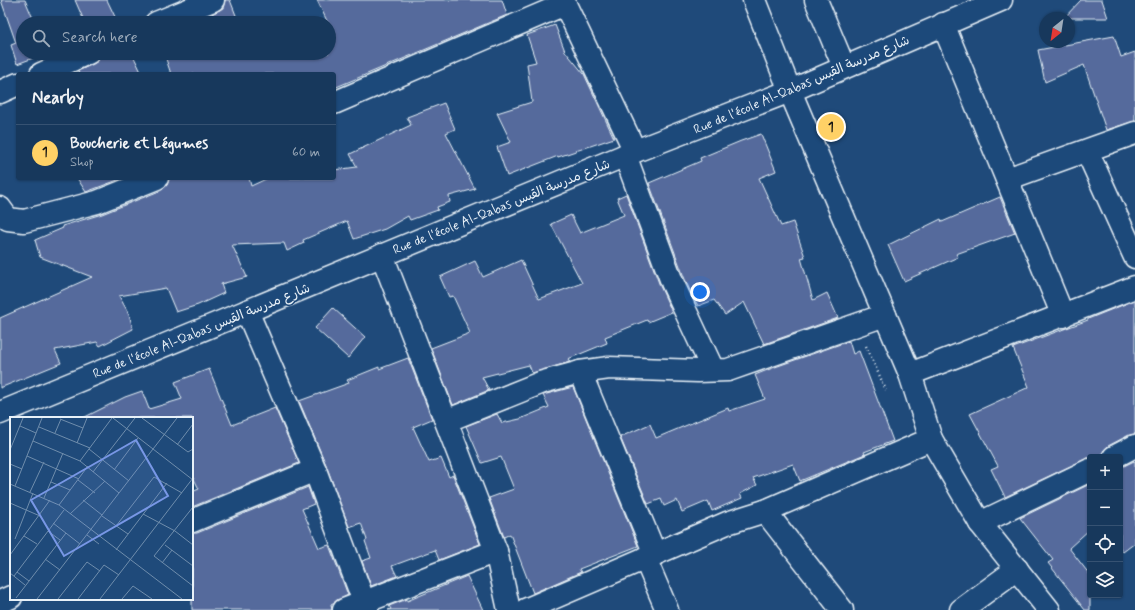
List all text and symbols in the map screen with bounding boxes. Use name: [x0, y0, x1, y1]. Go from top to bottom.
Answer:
north arrow: [1039, 12, 1075, 48]
search box: [16, 16, 336, 60]
icon: search: [30, 27, 52, 49]
text: Search here: [62, 28, 138, 48]
street label: Rue de l'école Al-Qabas شارع مدرسة القبس: [691, 32, 912, 139]
text: Nearby: [32, 87, 84, 109]
pin: 1: [818, 112, 844, 142]
text: Boucherie et Légumes: [70, 134, 208, 154]
text: 1: [42, 144, 48, 161]
text: 60 m: [292, 144, 320, 161]
text: Shop: [70, 154, 94, 171]
street label: Rue de l'école Al-Qabas شارع مدرسة القبس: [390, 156, 613, 259]
street label: Rue de l'école Al-Qabas شارع مدرسة القبس: [90, 280, 313, 383]
your location: [690, 282, 710, 302]
inset map: [10, 417, 193, 600]
map controls: [1087, 454, 1123, 598]
button: +: [1087, 454, 1123, 490]
button: −: [1087, 490, 1123, 526]
button: locate: [1087, 526, 1123, 562]
button: layers: [1087, 562, 1123, 598]

